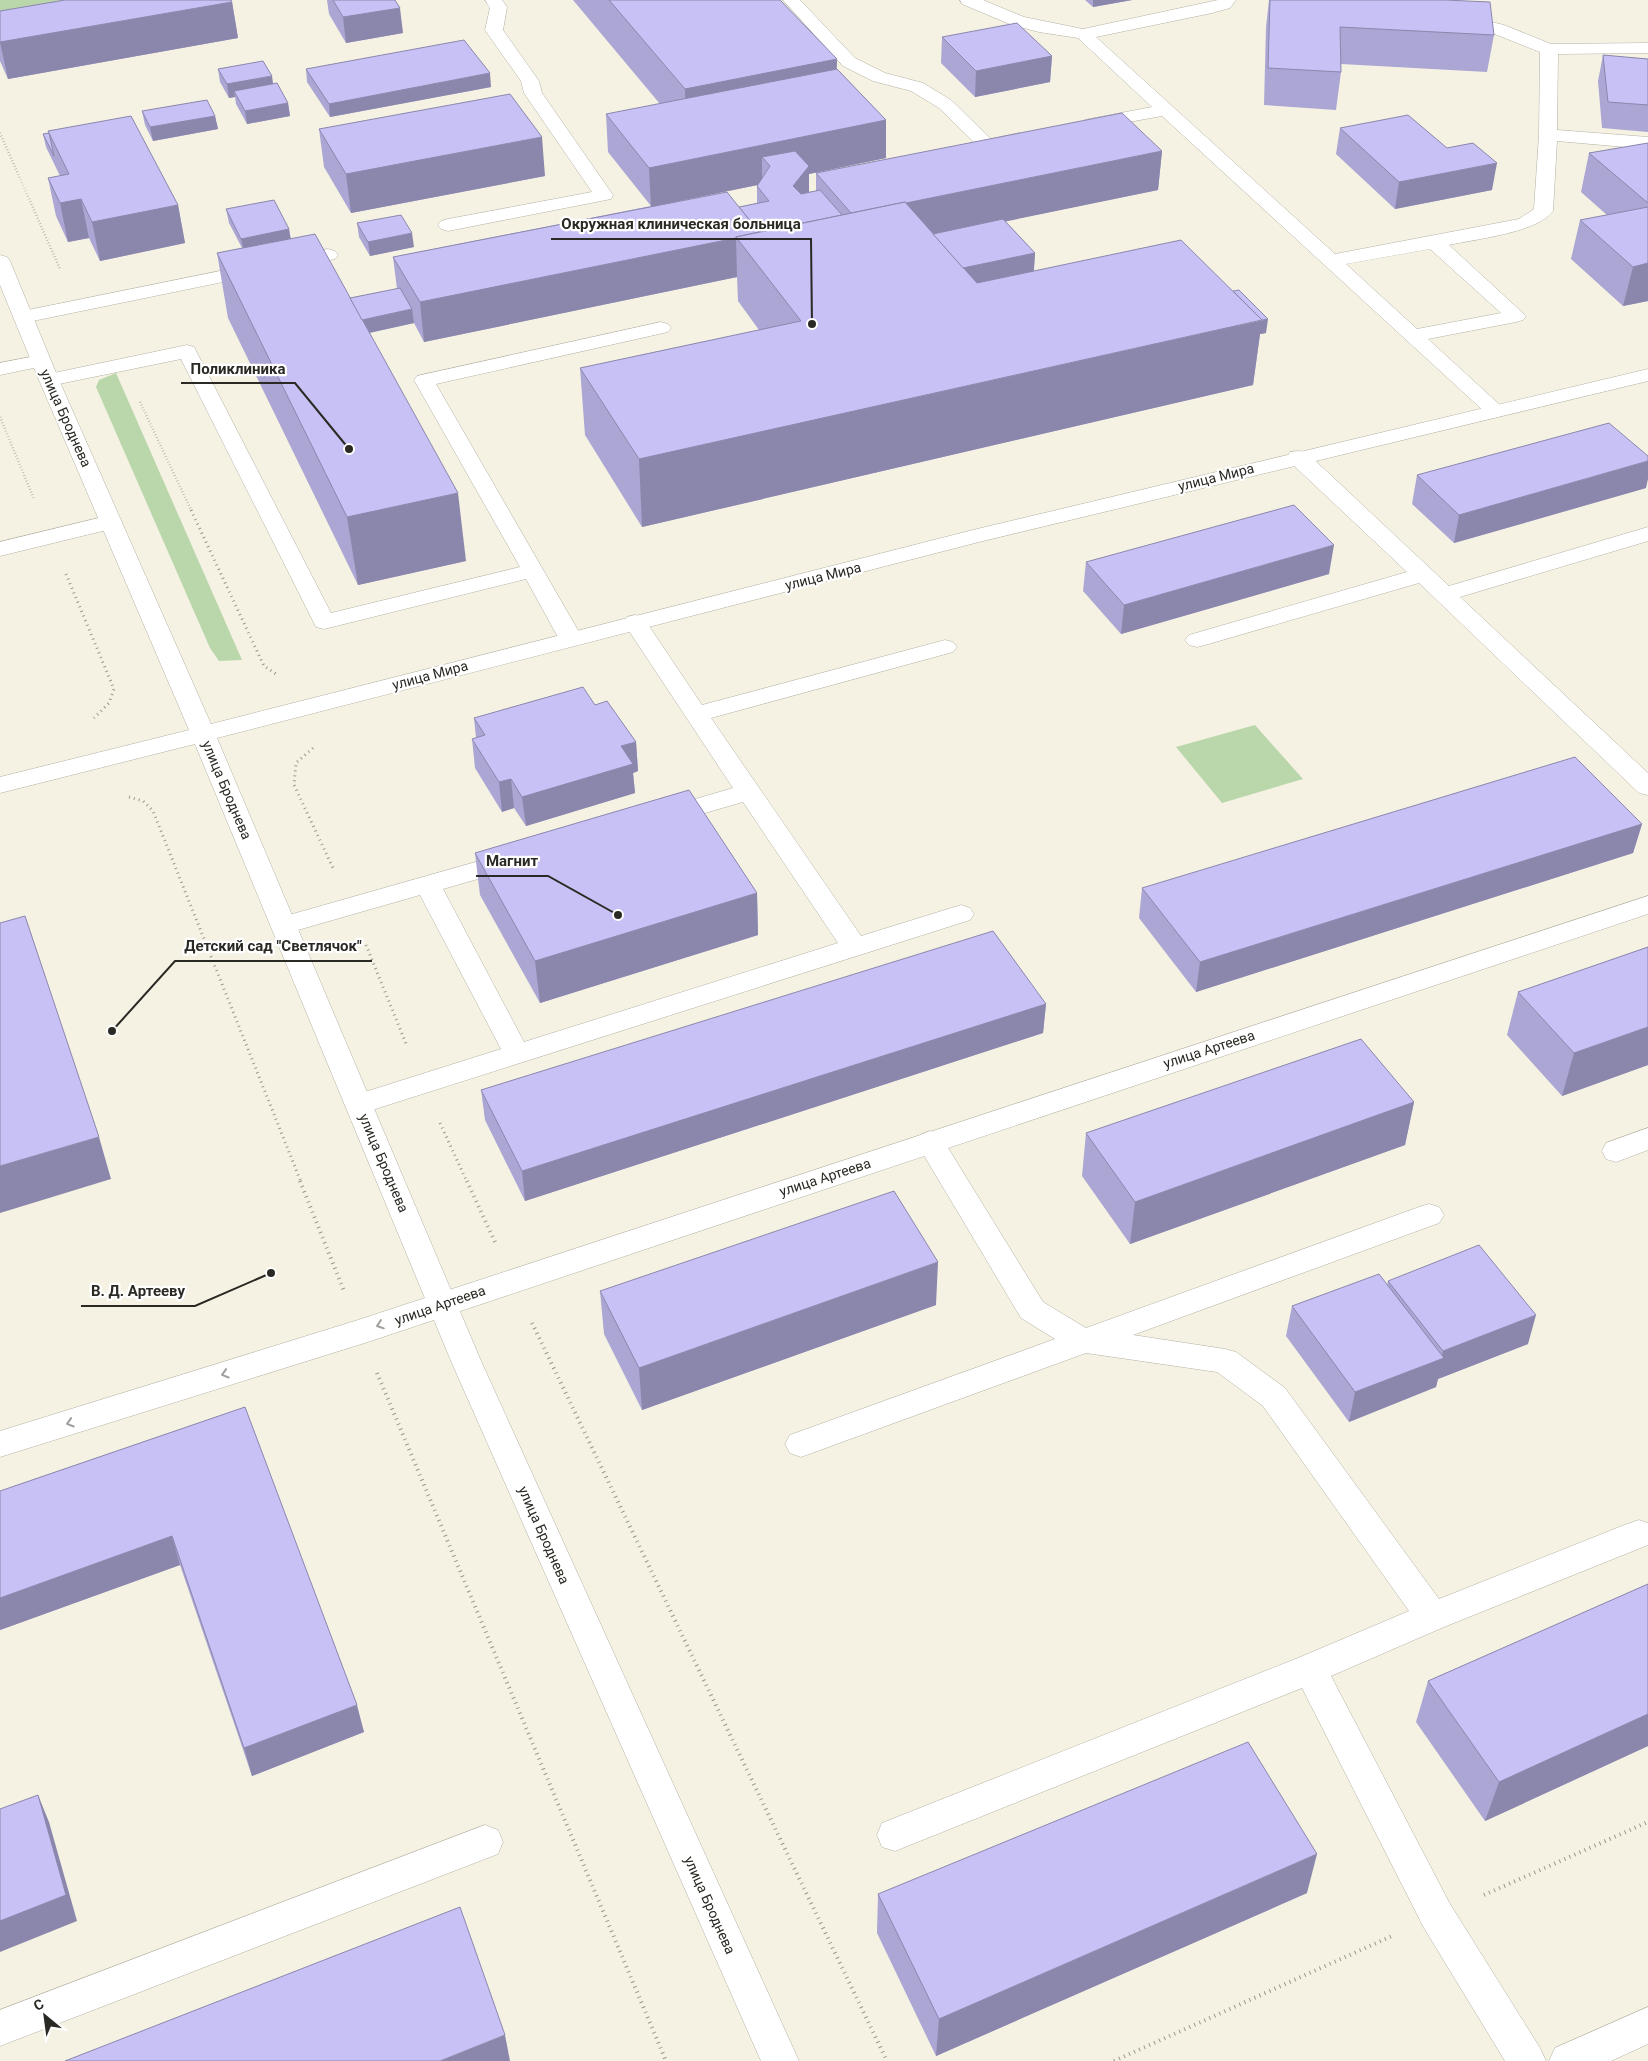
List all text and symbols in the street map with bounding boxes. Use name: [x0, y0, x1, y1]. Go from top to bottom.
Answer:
callout: Окружная клиническая больница: [551, 209, 811, 239]
text: Окружная клиническая больница: [561, 215, 801, 233]
callout: Поликлиника: [181, 353, 295, 383]
text: Поликлиника: [191, 360, 285, 378]
street label: улица Броднева: [37, 366, 95, 470]
street label: улица Мира: [1176, 460, 1256, 494]
street label: улица Мира: [783, 559, 863, 593]
street label: улица Мира: [390, 657, 470, 693]
street label: улица Броднева: [199, 738, 255, 842]
callout: Магнит: [476, 846, 548, 876]
text: Магнит: [486, 852, 538, 870]
callout: Детский сад "Светлячок": [175, 931, 372, 961]
text: Детский сад "Светлячок": [184, 937, 362, 955]
street label: улица Артеева: [1161, 1027, 1257, 1071]
street label: улица Броднева: [356, 1111, 412, 1215]
street label: улица Артеева: [777, 1155, 873, 1199]
callout: В. Д. Артееву: [81, 1276, 195, 1306]
text: В. Д. Артееву: [91, 1282, 185, 1300]
street label: улица Артеева: [392, 1282, 488, 1328]
one-way arrow: [376, 1319, 384, 1329]
one-way arrow: [221, 1368, 229, 1378]
one-way arrow: [66, 1417, 74, 1427]
street label: улица Броднева: [515, 1483, 573, 1587]
street label: улица Броднева: [681, 1853, 739, 1957]
north arrow: [20, 1991, 70, 2041]
text: С: [31, 1995, 47, 2014]

